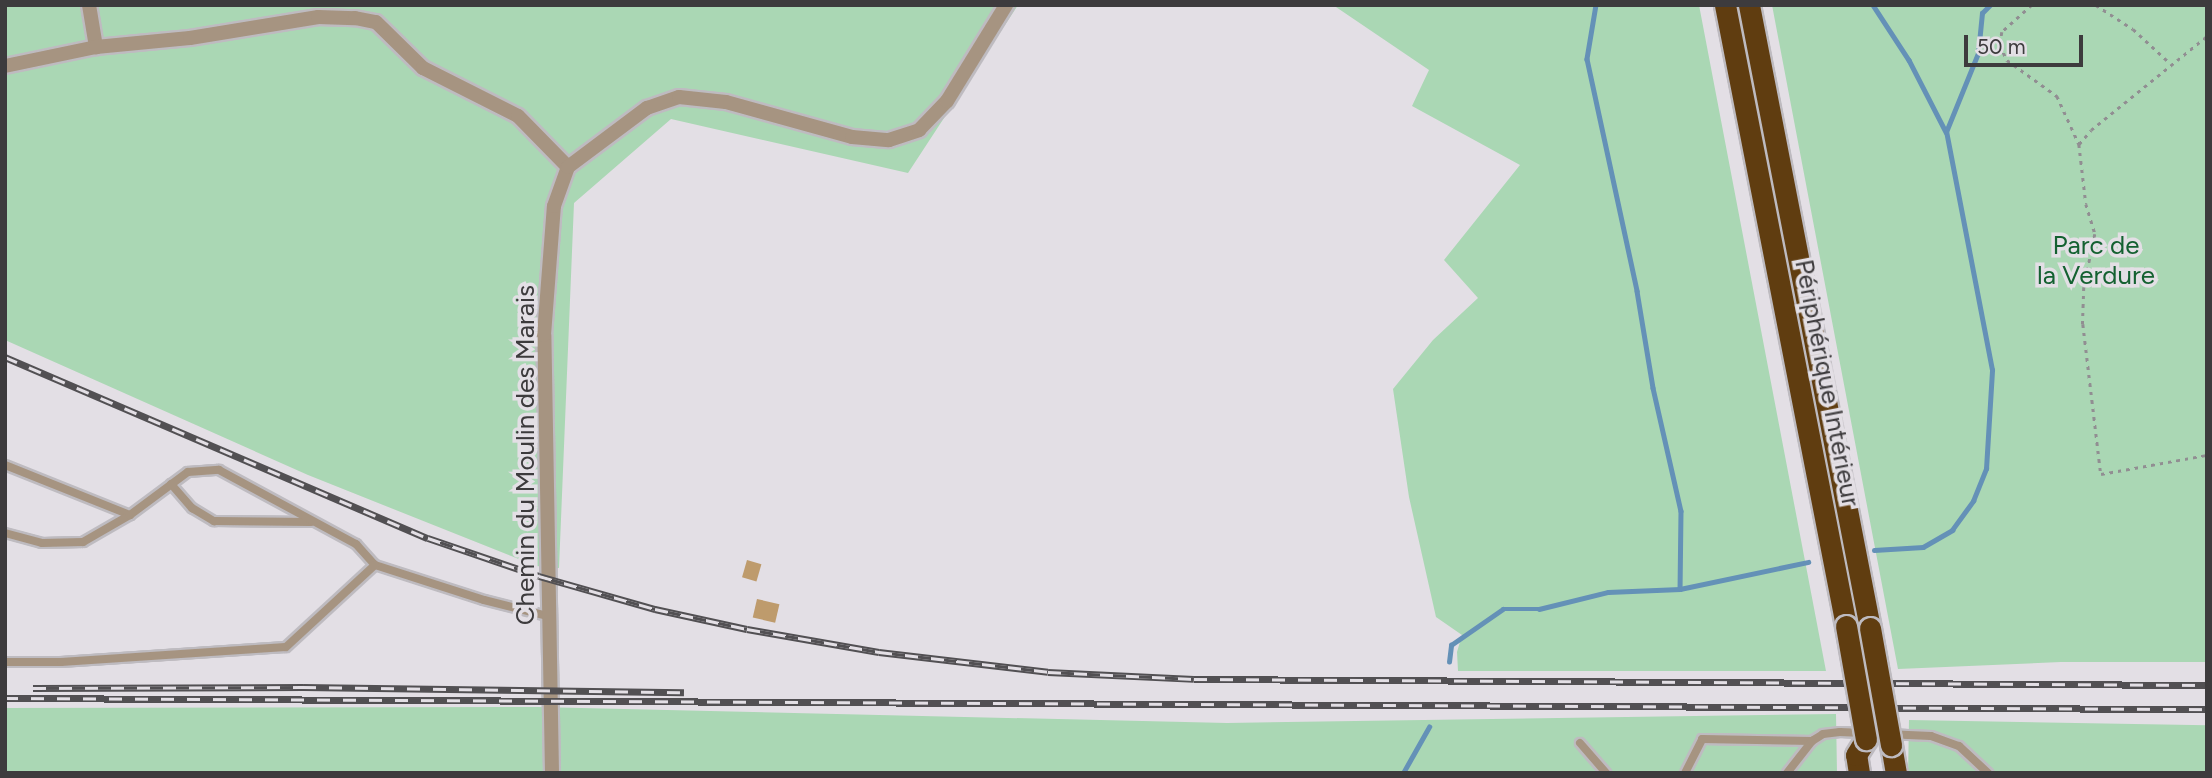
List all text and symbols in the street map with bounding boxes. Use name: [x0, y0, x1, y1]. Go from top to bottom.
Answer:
scale bar: [1967, 21, 2086, 65]
text: 50 m: [1977, 34, 2026, 59]
park label: Parc de la Verdure: [2037, 230, 2155, 292]
street label: Périphérique Intérieur: [1788, 257, 1866, 509]
street label: Chemin du Moulin des Marais: [510, 285, 542, 625]

